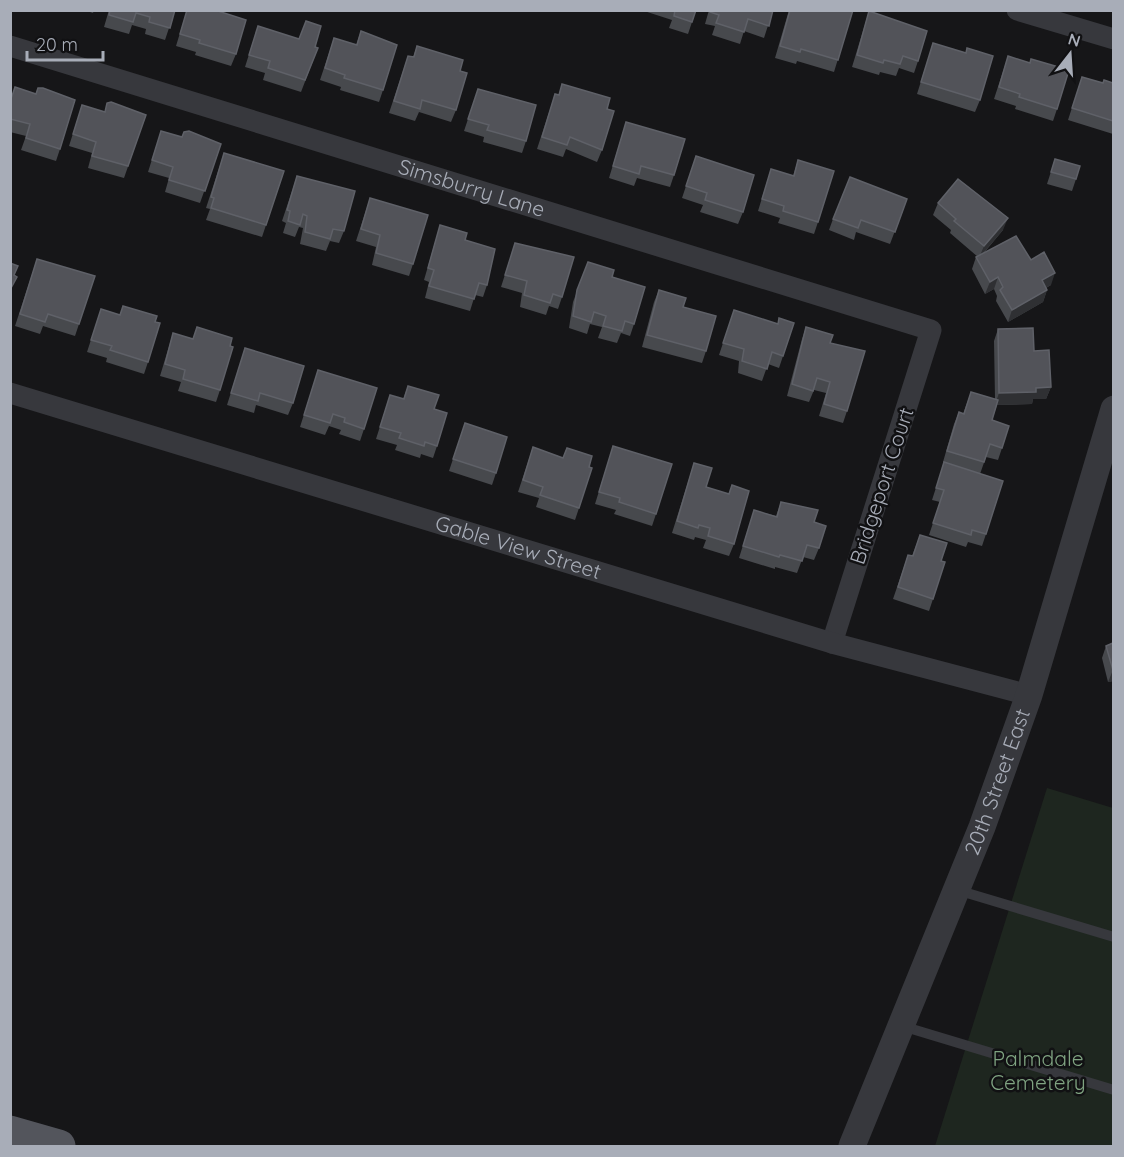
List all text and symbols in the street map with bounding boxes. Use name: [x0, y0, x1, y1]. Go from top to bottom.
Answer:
scale bar: [27, 24, 104, 62]
north arrow: [1040, 24, 1100, 84]
text: N: [1066, 28, 1083, 51]
text: 20 m: [36, 33, 78, 56]
street label: Simsburry Lane: [395, 153, 548, 222]
street label: Bridgeport Court: [843, 404, 919, 567]
street label: Gable View Street: [432, 509, 604, 584]
street label: 20th Street East: [958, 705, 1035, 859]
park label: Palmdale Cemetery: [990, 1045, 1086, 1095]

